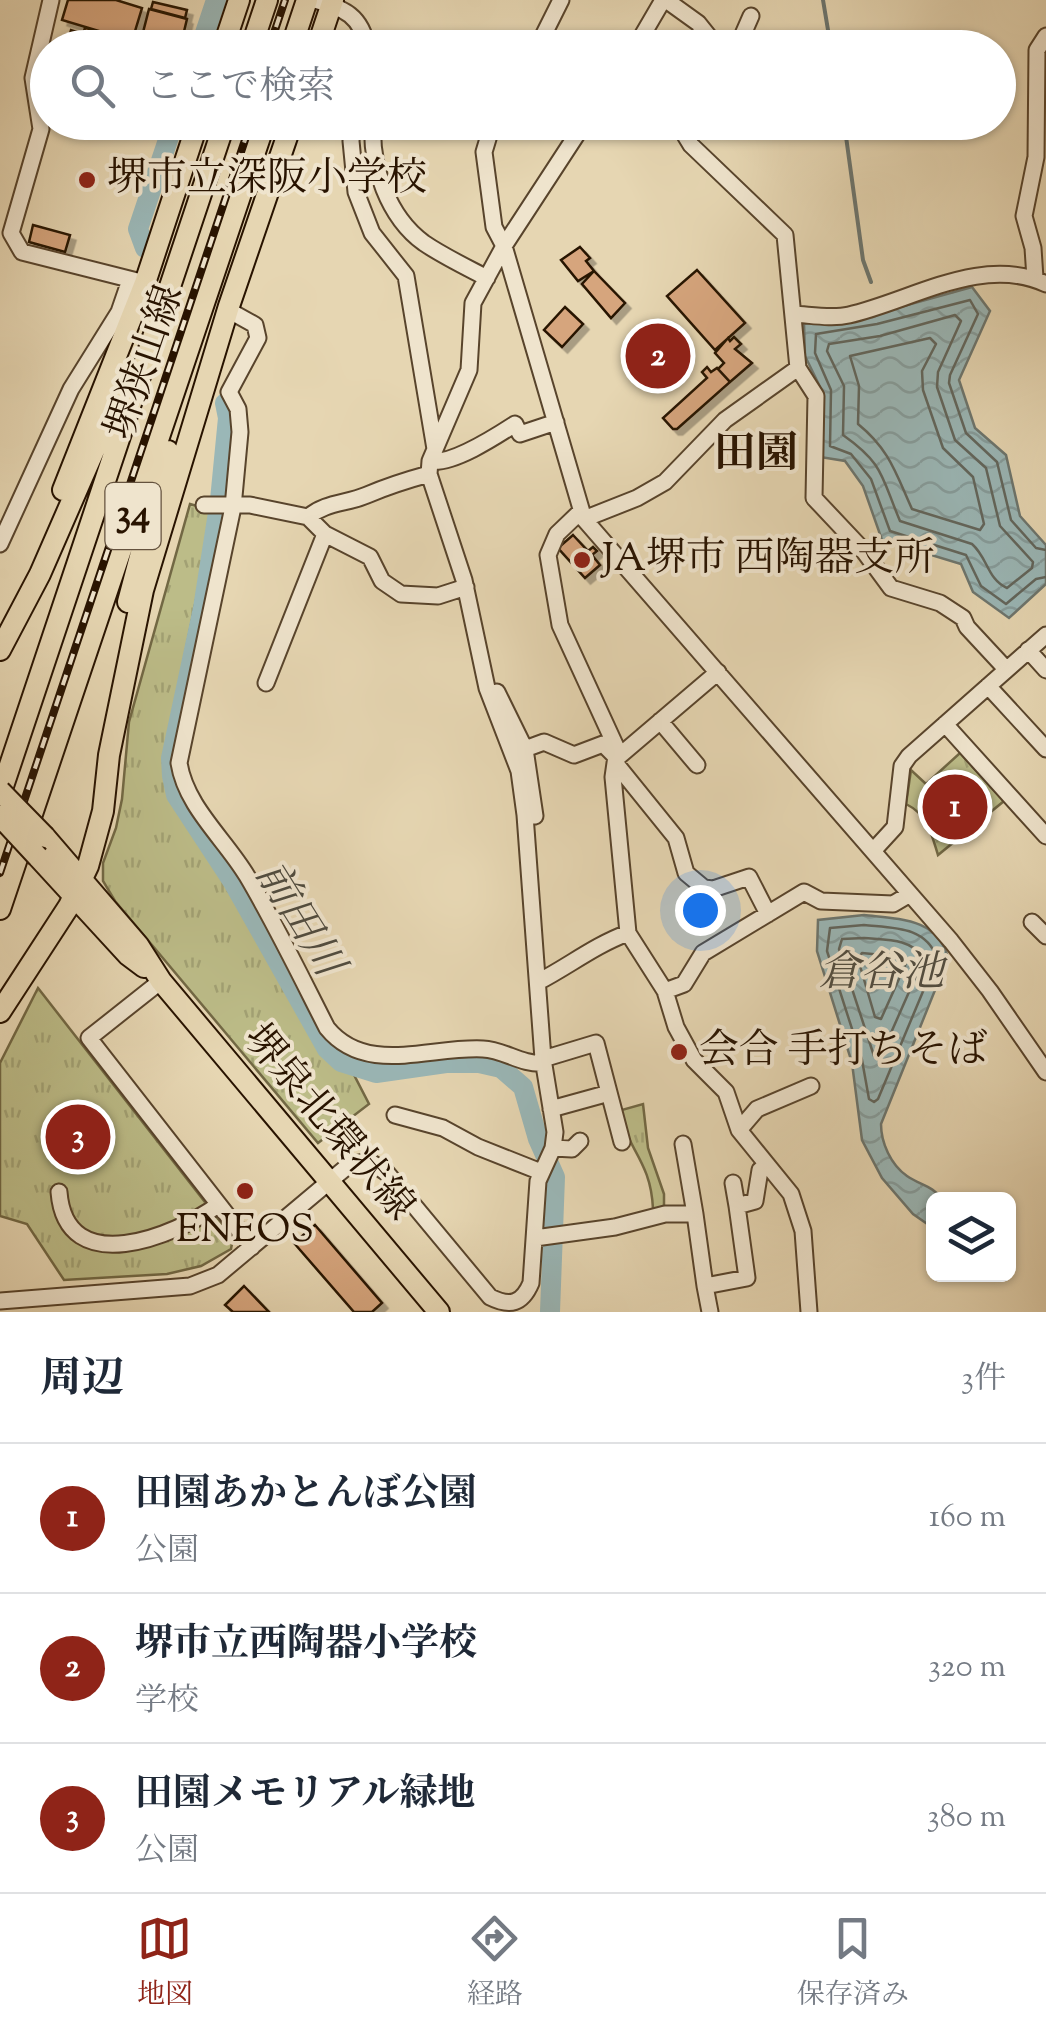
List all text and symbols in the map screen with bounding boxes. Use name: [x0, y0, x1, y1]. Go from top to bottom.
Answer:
search box: [30, 30, 1016, 140]
icon: search: [65, 58, 120, 113]
text: ここで検索: [145, 62, 335, 116]
place label: 堺市立深阪小学校: [107, 152, 427, 209]
marker: 堺市立深阪小学校: [76, 169, 98, 191]
street label: 堺狭山線: [94, 278, 200, 448]
pin: 2: [626, 318, 690, 394]
district label: 田園: [714, 426, 798, 486]
road number: 34: [106, 483, 160, 549]
place label: JA堺市 西陶器支所: [600, 532, 935, 589]
marker: JA堺市 西陶器支所: [571, 549, 593, 571]
pin: 1: [922, 770, 988, 844]
water label: 前田川: [238, 851, 358, 993]
your location: [675, 885, 726, 936]
water label: 倉谷池: [818, 945, 948, 1005]
street label: 堺泉北環状線: [228, 1014, 426, 1234]
place label: 会合 手打ちそば: [699, 1024, 988, 1081]
marker: 会合 手打ちそば: [668, 1041, 690, 1063]
pin: 3: [46, 1100, 110, 1174]
marker: ENEOS: [234, 1180, 256, 1202]
map controls: [926, 1192, 1016, 1282]
button: layers: [926, 1192, 1016, 1282]
place label: ENEOS: [176, 1203, 314, 1260]
text: 周辺: [40, 1351, 124, 1411]
text: 3件: [961, 1357, 1006, 1403]
text: 田園あかとんぼ公園: [135, 1469, 477, 1523]
text: 1: [67, 1495, 78, 1541]
text: 160 m: [929, 1495, 1006, 1541]
text: 公園: [135, 1529, 199, 1575]
text: 堺市立西陶器小学校: [135, 1619, 477, 1673]
text: 2: [65, 1645, 80, 1691]
text: 320 m: [928, 1645, 1006, 1691]
text: 学校: [135, 1679, 199, 1725]
text: 田園メモリアル緑地: [135, 1769, 475, 1823]
text: 3: [66, 1795, 79, 1841]
text: 380 m: [927, 1795, 1006, 1841]
text: 公園: [135, 1829, 199, 1875]
tab: 地図: [137, 1911, 193, 2016]
tab: 経路: [467, 1911, 523, 2016]
tab: 保存済み: [797, 1911, 909, 2016]

